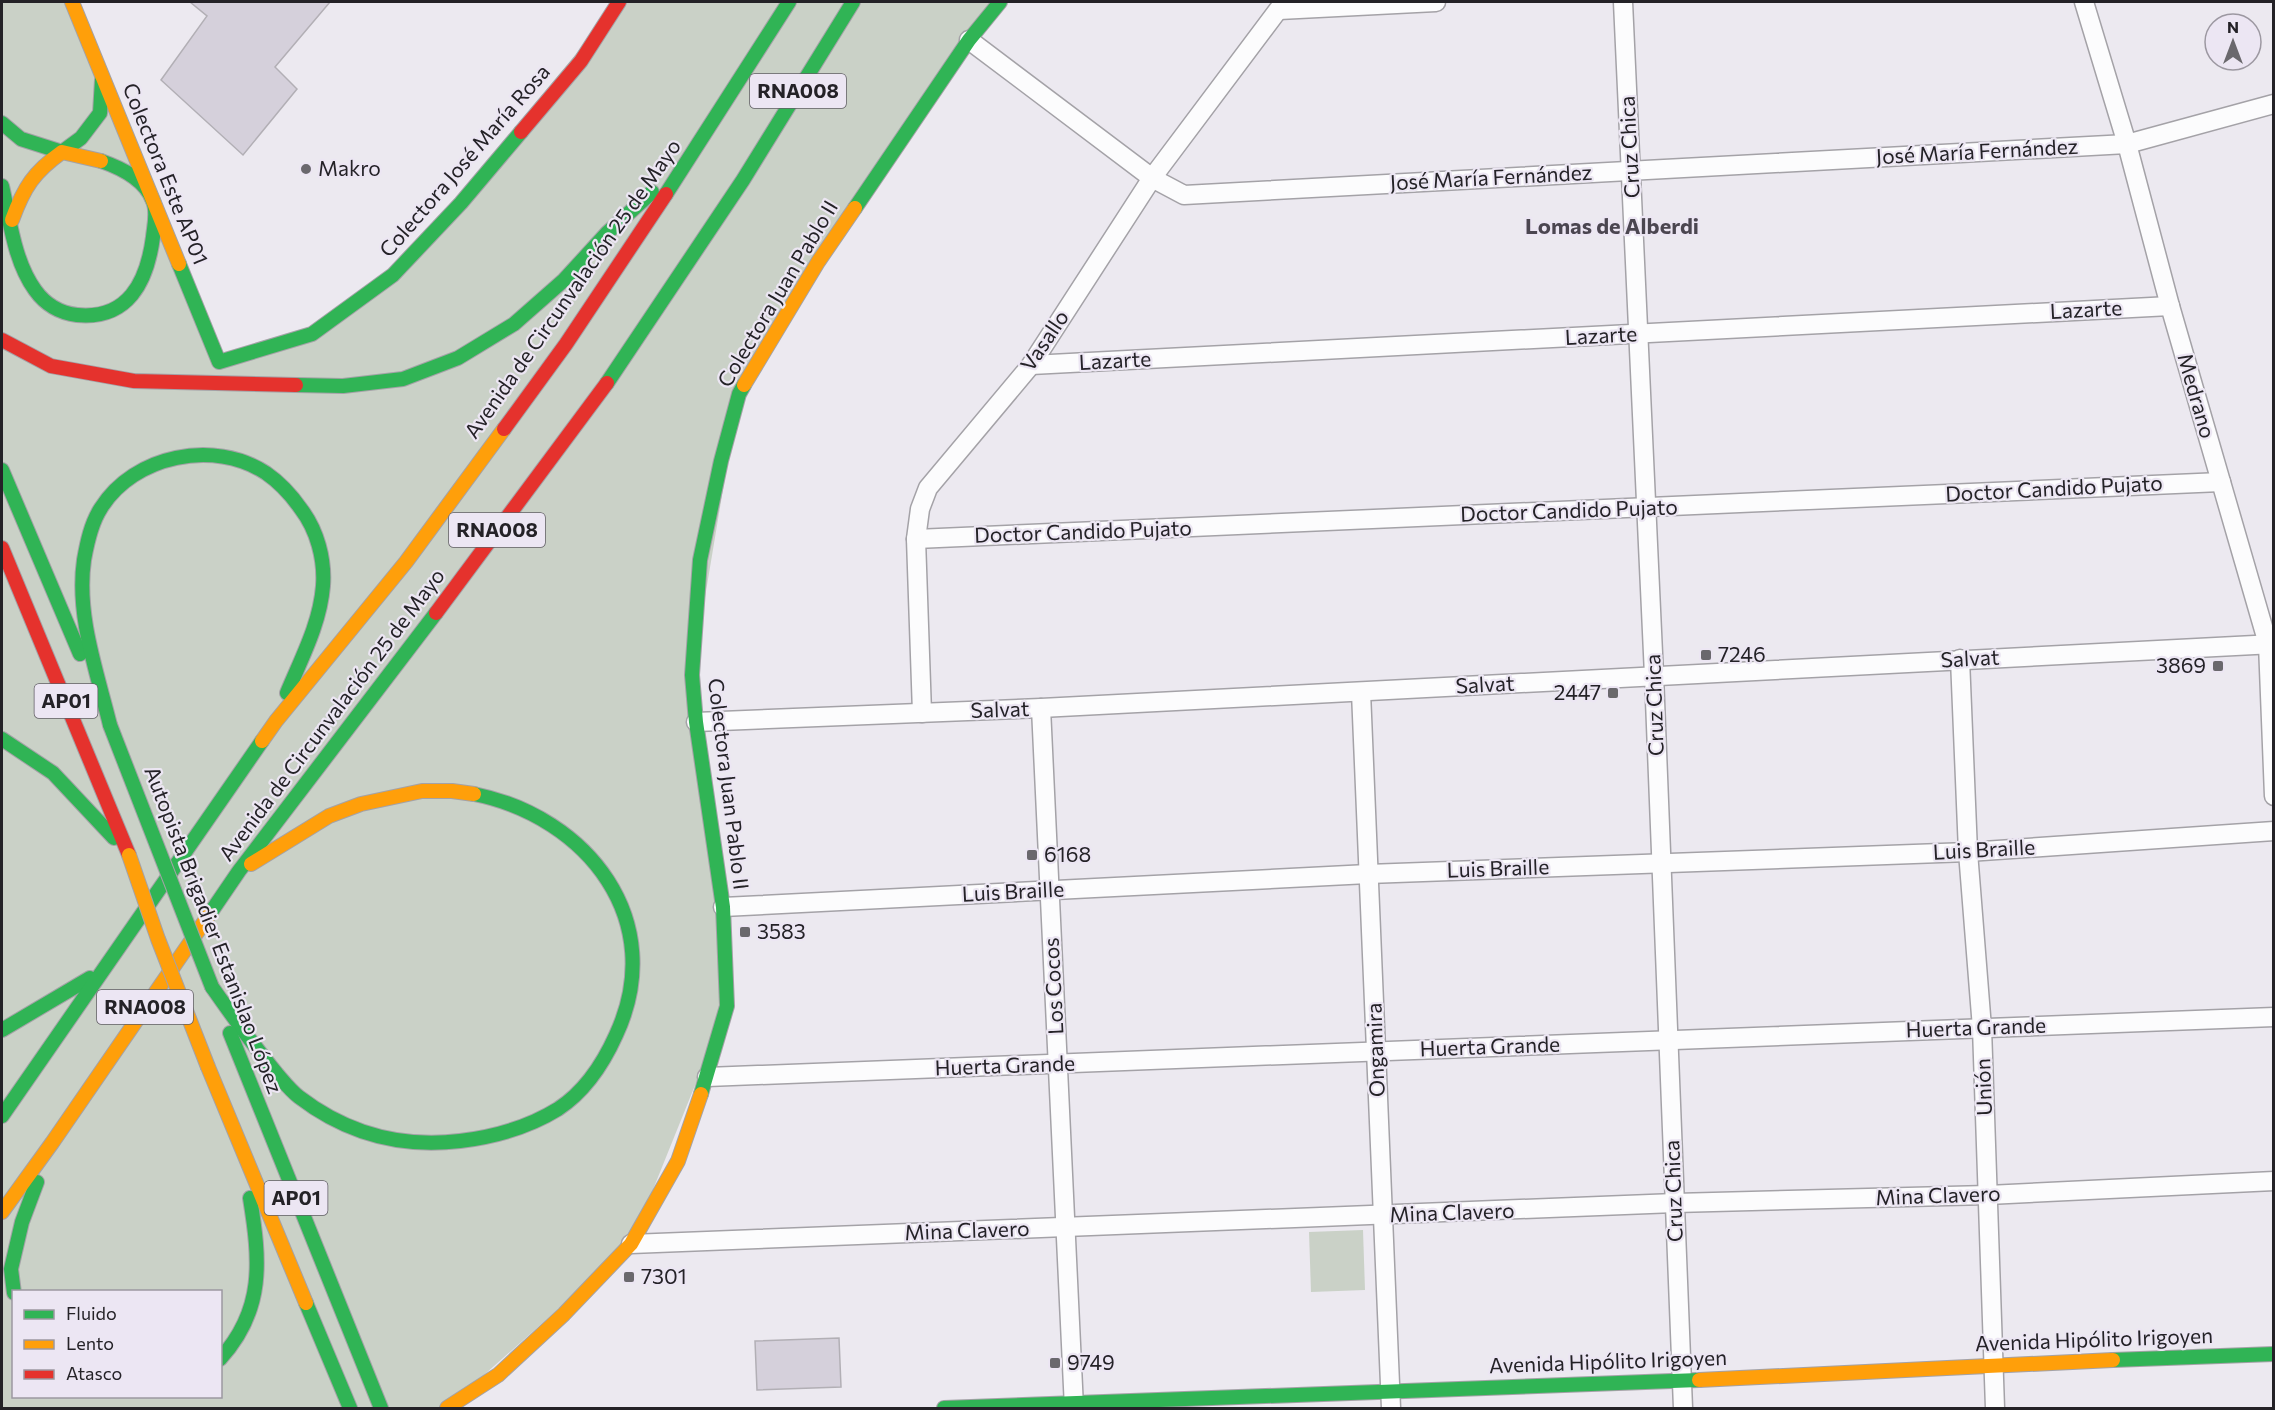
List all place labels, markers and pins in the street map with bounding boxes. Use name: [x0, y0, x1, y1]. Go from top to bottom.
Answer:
place label: Makro: [318, 155, 381, 180]
marker: Makro: [299, 162, 313, 176]
place label: 7246: [1718, 641, 1766, 666]
marker: 7246: [1699, 648, 1713, 662]
place label: 3869: [2156, 652, 2206, 677]
marker: 3869: [2211, 659, 2225, 673]
place label: 2447: [1554, 679, 1601, 704]
marker: 2447: [1606, 686, 1620, 700]
place label: 6168: [1044, 841, 1091, 866]
marker: 6168: [1025, 848, 1039, 862]
place label: 3583: [757, 918, 806, 943]
marker: 3583: [738, 925, 752, 939]
place label: 7301: [641, 1263, 687, 1288]
marker: 7301: [622, 1270, 636, 1284]
place label: 9749: [1067, 1349, 1115, 1374]
marker: 9749: [1048, 1356, 1062, 1370]

